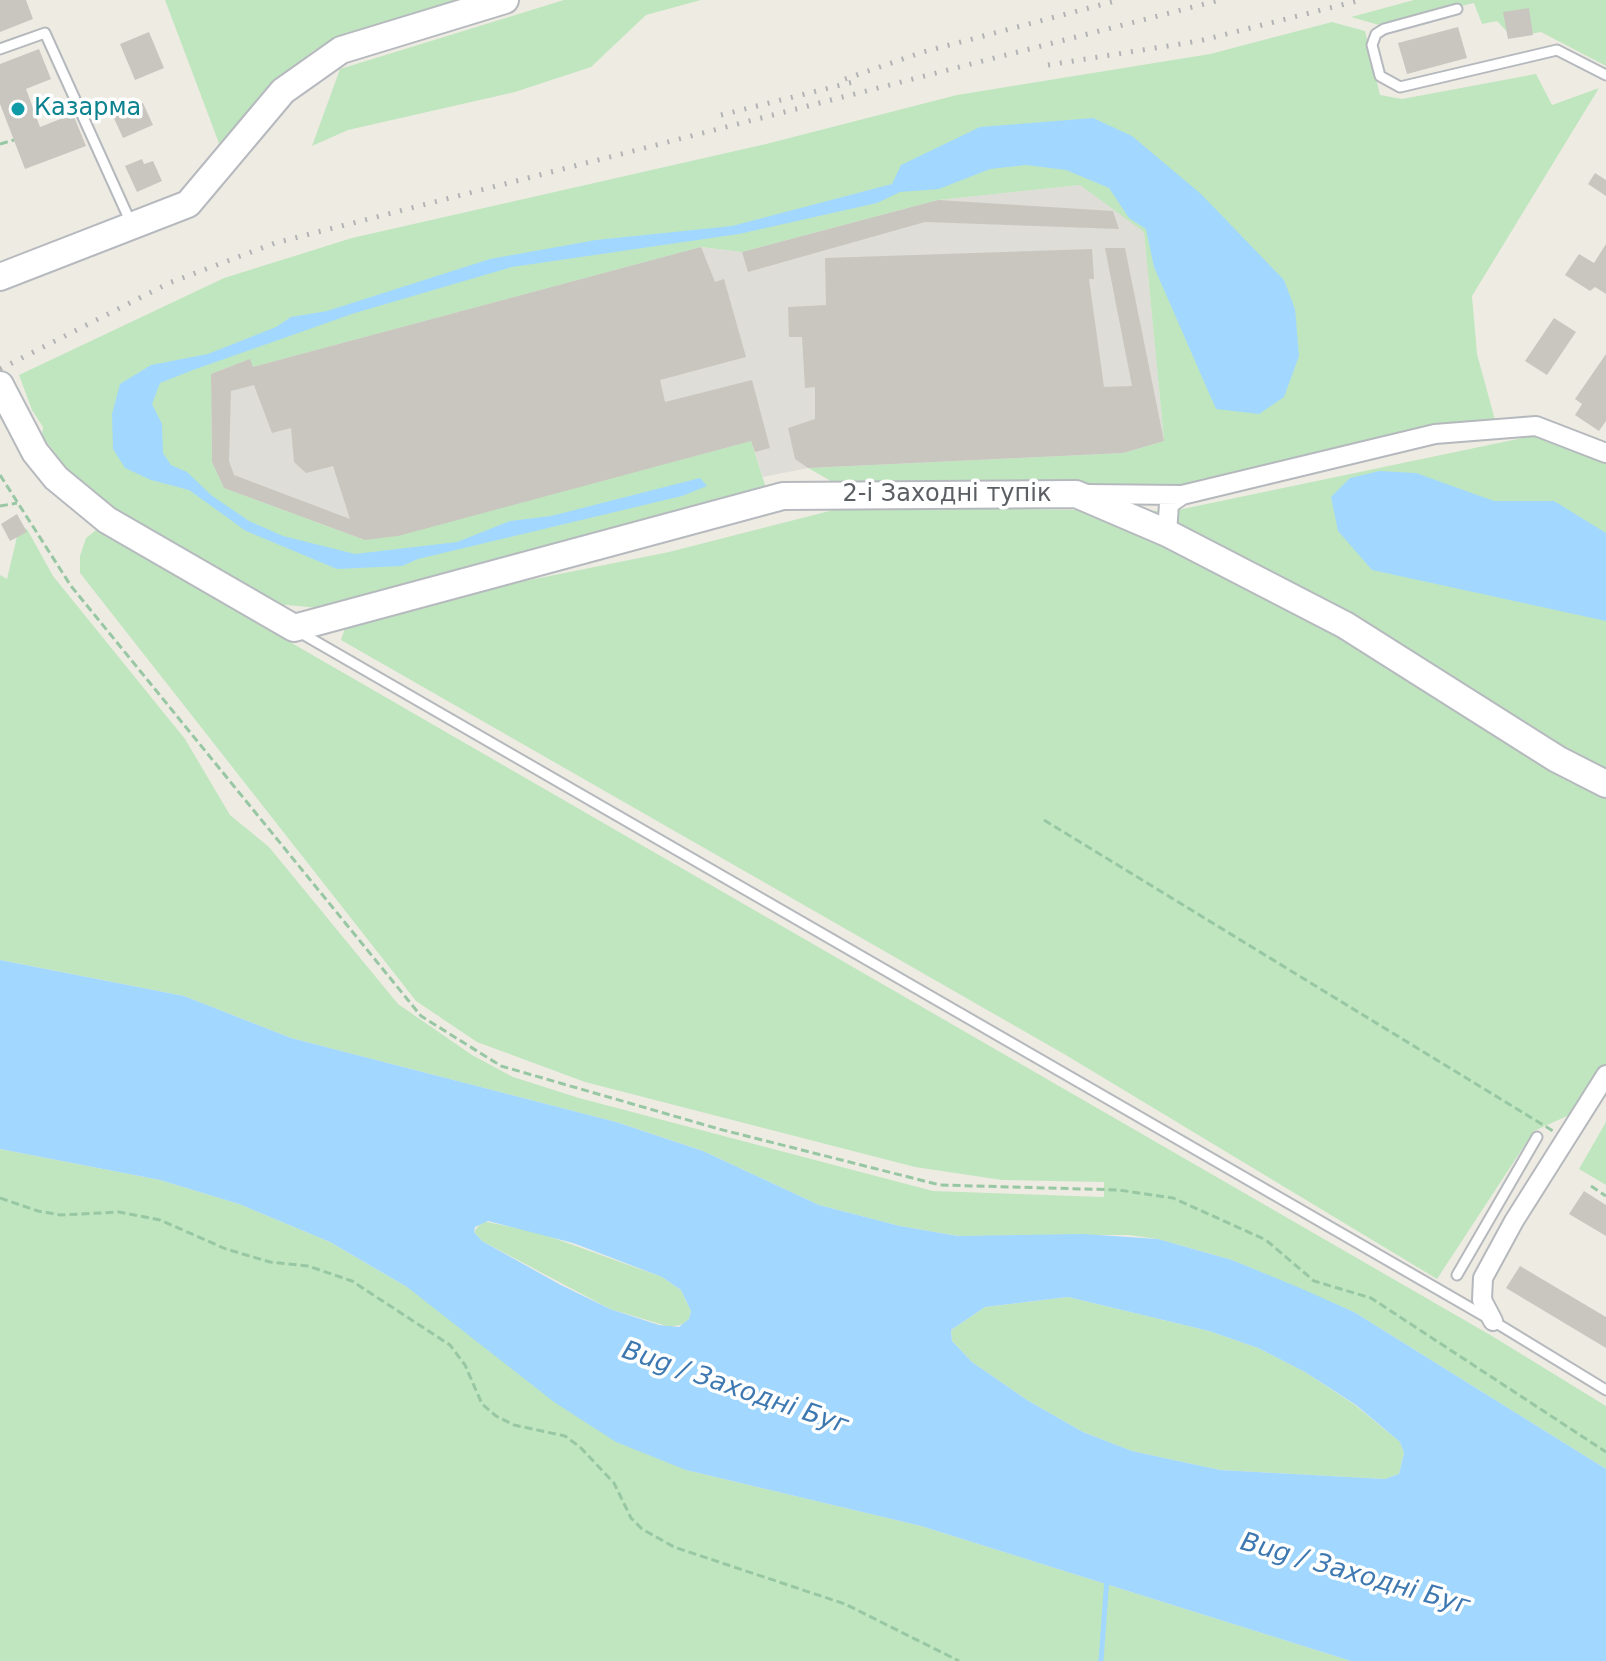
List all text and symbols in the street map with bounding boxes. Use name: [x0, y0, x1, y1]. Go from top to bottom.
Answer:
place label: Казарма: [34, 95, 141, 123]
marker: Казарма: [9, 100, 27, 118]
street label: 2-і Заходні тупік: [843, 481, 1051, 509]
water label: Bug / Заходні Буг: [618, 1336, 852, 1442]
water label: Bug / Заходні Буг: [1237, 1527, 1473, 1623]

